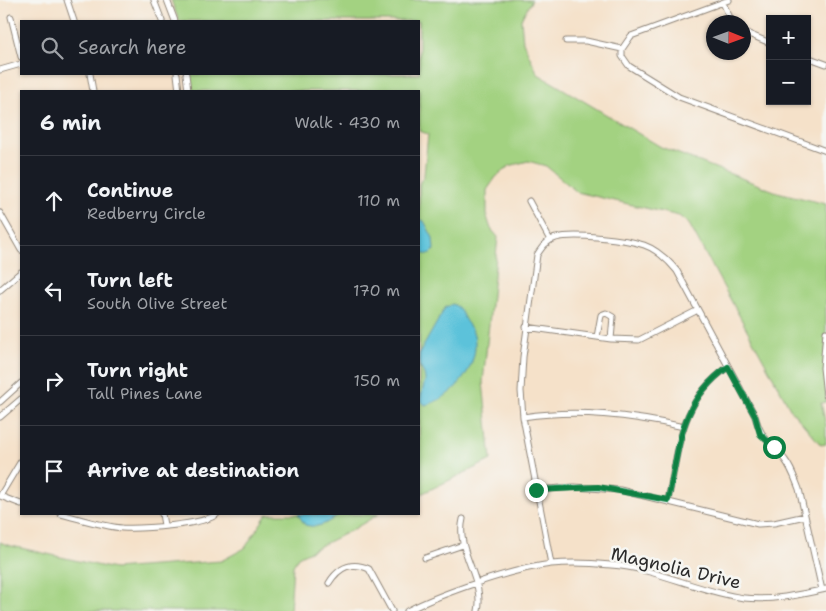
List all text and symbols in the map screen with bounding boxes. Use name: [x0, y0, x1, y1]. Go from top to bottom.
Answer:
north arrow: [706, 15, 751, 60]
map controls: [766, 15, 811, 105]
button: +: [766, 15, 811, 60]
search box: [20, 20, 420, 75]
icon: search: [38, 34, 66, 62]
text: Search here: [78, 35, 187, 60]
button: −: [766, 60, 811, 105]
text: 6 min: [40, 109, 101, 137]
text: Walk · 430 m: [294, 112, 400, 133]
text: Continue: [87, 178, 173, 203]
icon: ahead: [40, 187, 68, 215]
text: 110 m: [357, 190, 400, 211]
text: Redberry Circle: [87, 203, 206, 224]
text: Turn left: [87, 268, 173, 293]
icon: left: [40, 277, 68, 305]
text: 170 m: [353, 280, 400, 301]
text: South Olive Street: [87, 293, 227, 314]
text: Turn right: [87, 358, 188, 383]
icon: right: [40, 367, 68, 395]
text: 150 m: [353, 370, 400, 391]
text: Tall Pines Lane: [87, 383, 203, 404]
route start: [763, 436, 786, 459]
icon: arrive: [40, 457, 68, 485]
text: Arrive at destination: [87, 458, 299, 483]
route end: [525, 479, 548, 502]
street label: Magnolia Drive: [609, 541, 743, 595]

